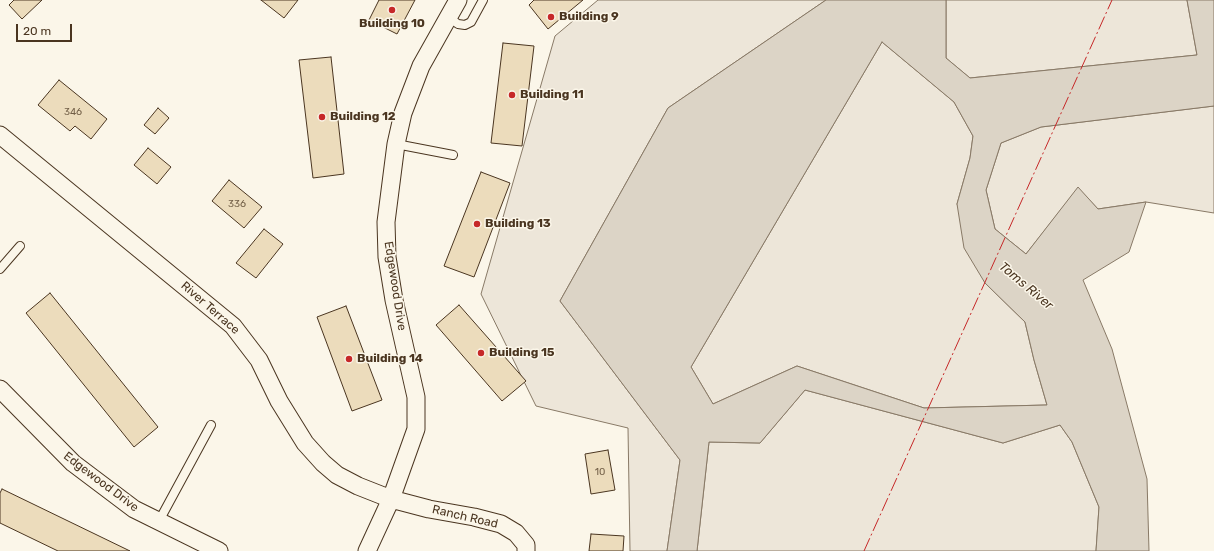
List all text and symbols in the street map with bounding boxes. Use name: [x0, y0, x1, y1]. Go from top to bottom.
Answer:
marker: Building 10: [387, 5, 397, 15]
place label: Building 9: [559, 10, 619, 24]
marker: Building 9: [546, 12, 556, 22]
scale bar: [18, 16, 74, 42]
place label: Building 10: [359, 17, 425, 31]
text: 20 m: [23, 24, 51, 38]
place label: Building 11: [520, 88, 584, 102]
marker: Building 11: [507, 90, 517, 100]
house number: 346: [64, 106, 82, 118]
place label: Building 12: [330, 110, 396, 124]
marker: Building 12: [317, 112, 327, 122]
house number: 336: [228, 198, 246, 210]
place label: Building 13: [485, 217, 551, 231]
marker: Building 13: [472, 219, 482, 229]
street label: Edgewood Drive: [381, 240, 409, 332]
water label: Toms River: [996, 259, 1056, 313]
street label: River Terrace: [178, 279, 242, 337]
place label: Building 15: [489, 346, 555, 360]
marker: Building 15: [476, 348, 486, 358]
place label: Building 14: [357, 352, 423, 366]
marker: Building 14: [344, 354, 354, 364]
street label: Edgewood Drive: [61, 449, 141, 515]
house number: 10: [595, 466, 605, 478]
street label: Ranch Road: [431, 502, 499, 532]

